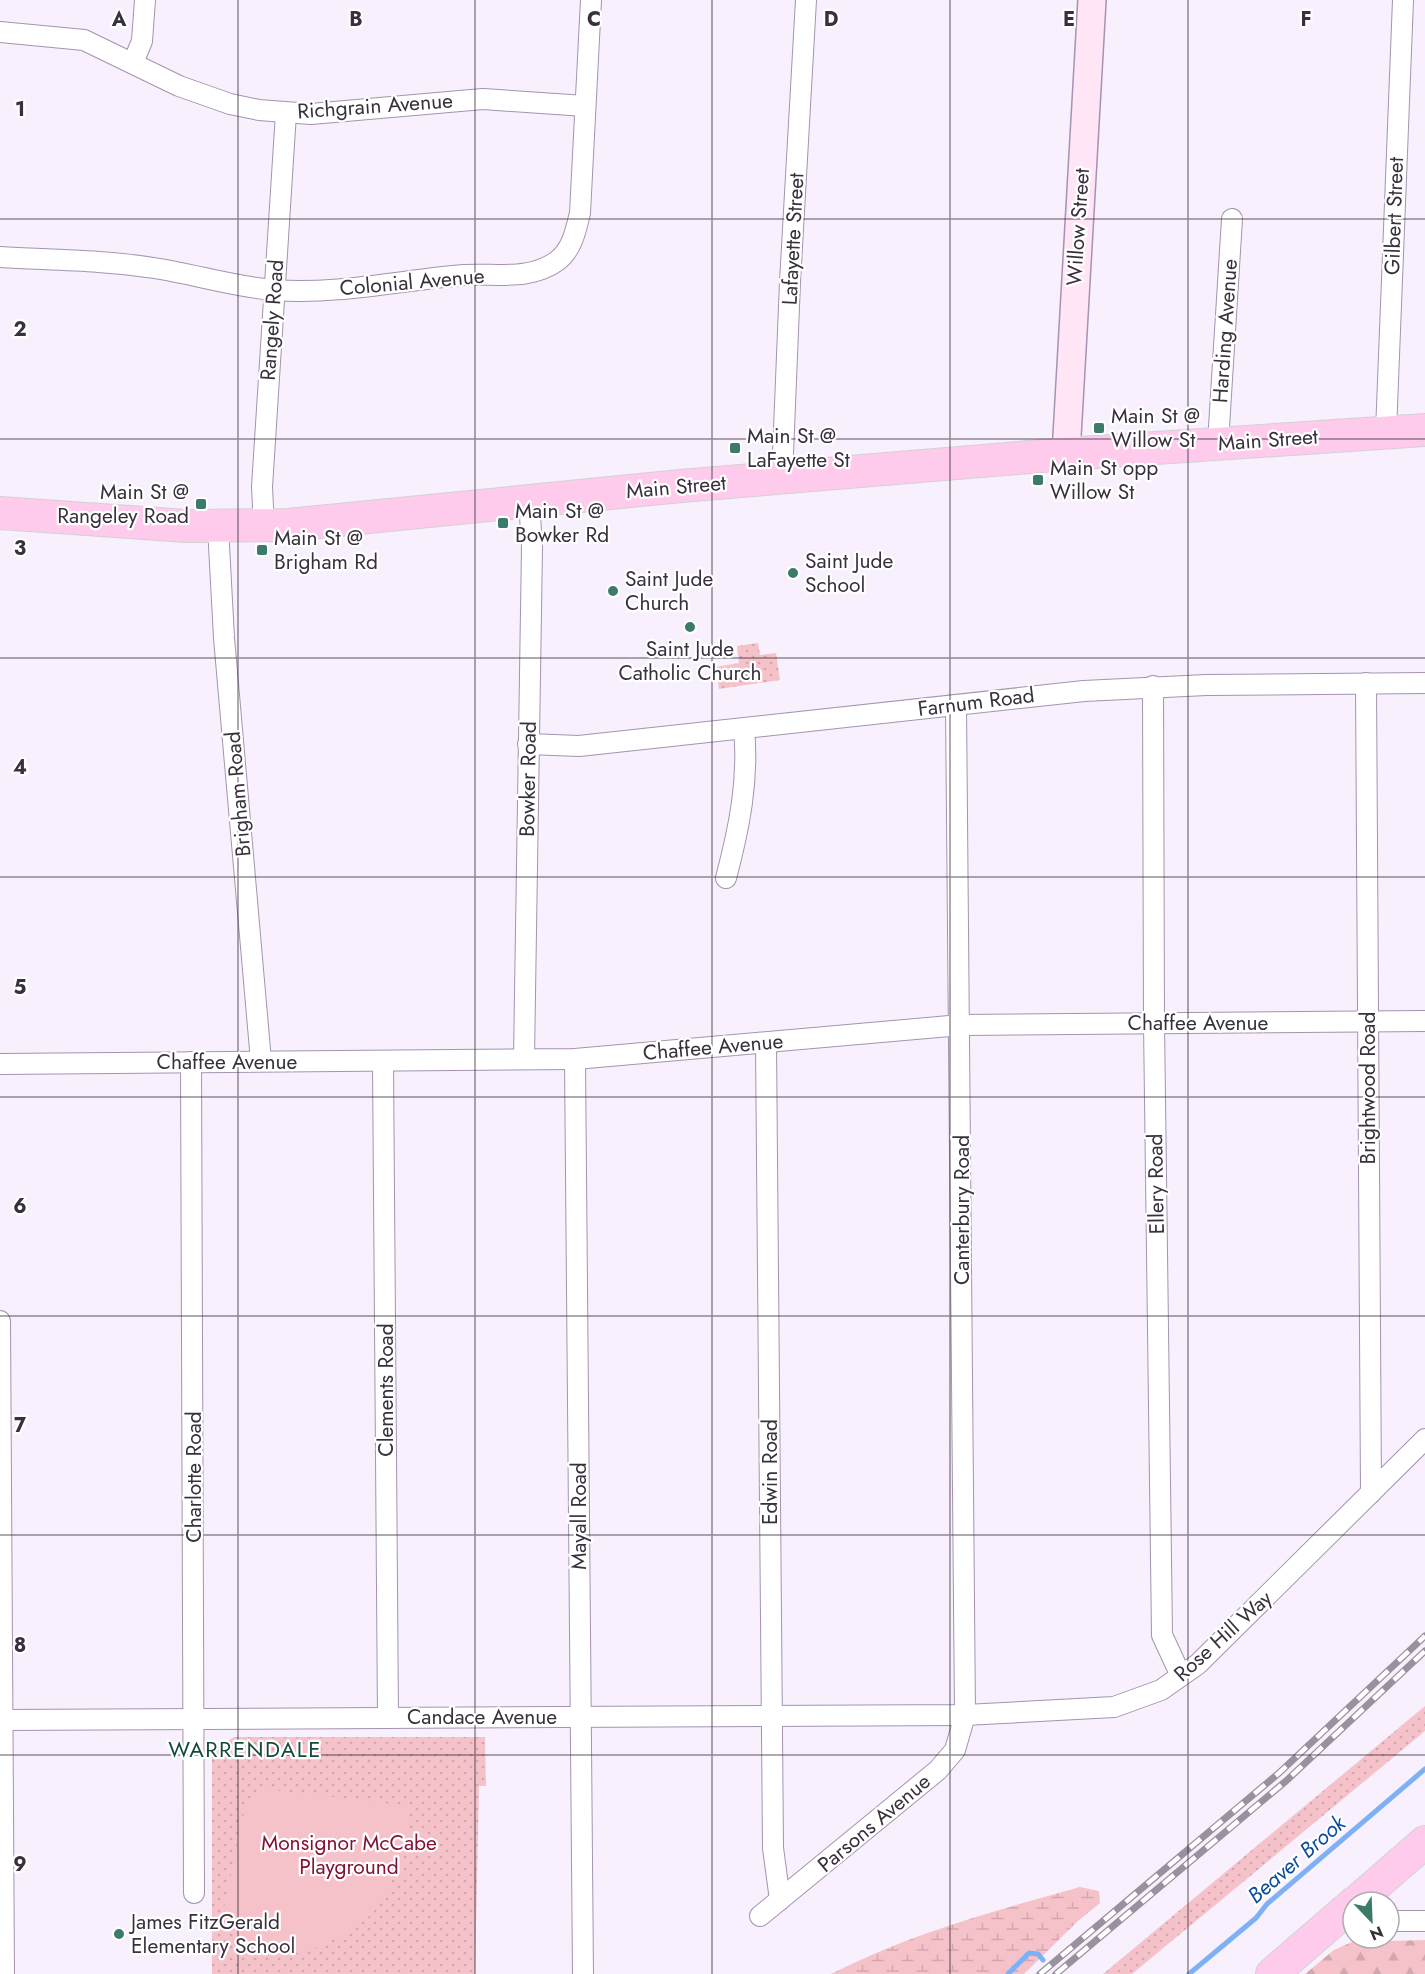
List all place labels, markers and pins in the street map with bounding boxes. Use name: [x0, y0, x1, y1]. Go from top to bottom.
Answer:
place label: Main St @ Willow St: [1111, 401, 1200, 455]
place label: Main St @ LaFayette St: [747, 421, 850, 475]
marker: Main St @ Willow St: [1092, 421, 1106, 435]
marker: Main St @ LaFayette St: [728, 441, 742, 455]
place label: Main St opp Willow St: [1050, 453, 1158, 507]
marker: Main St opp Willow St: [1031, 473, 1045, 487]
place label: Main St @ Rangeley Road: [57, 477, 189, 531]
place label: Main St @ Bowker Rd: [515, 496, 609, 550]
marker: Main St @ Rangeley Road: [194, 497, 208, 511]
marker: Main St @ Bowker Rd: [496, 516, 510, 530]
place label: Main St @ Brigham Rd: [274, 523, 378, 577]
marker: Main St @ Brigham Rd: [255, 543, 269, 557]
place label: Saint Jude School: [805, 546, 893, 600]
place label: Saint Jude Church: [625, 564, 713, 618]
marker: Saint Jude School: [786, 566, 800, 580]
marker: Saint Jude Church: [606, 584, 620, 598]
marker: Saint Jude Catholic Church: [683, 620, 697, 634]
place label: Saint Jude Catholic Church: [618, 634, 762, 688]
place label: James FitzGerald Elementary School: [128, 1907, 295, 1961]
marker: James FitzGerald Elementary School: [112, 1927, 126, 1941]

